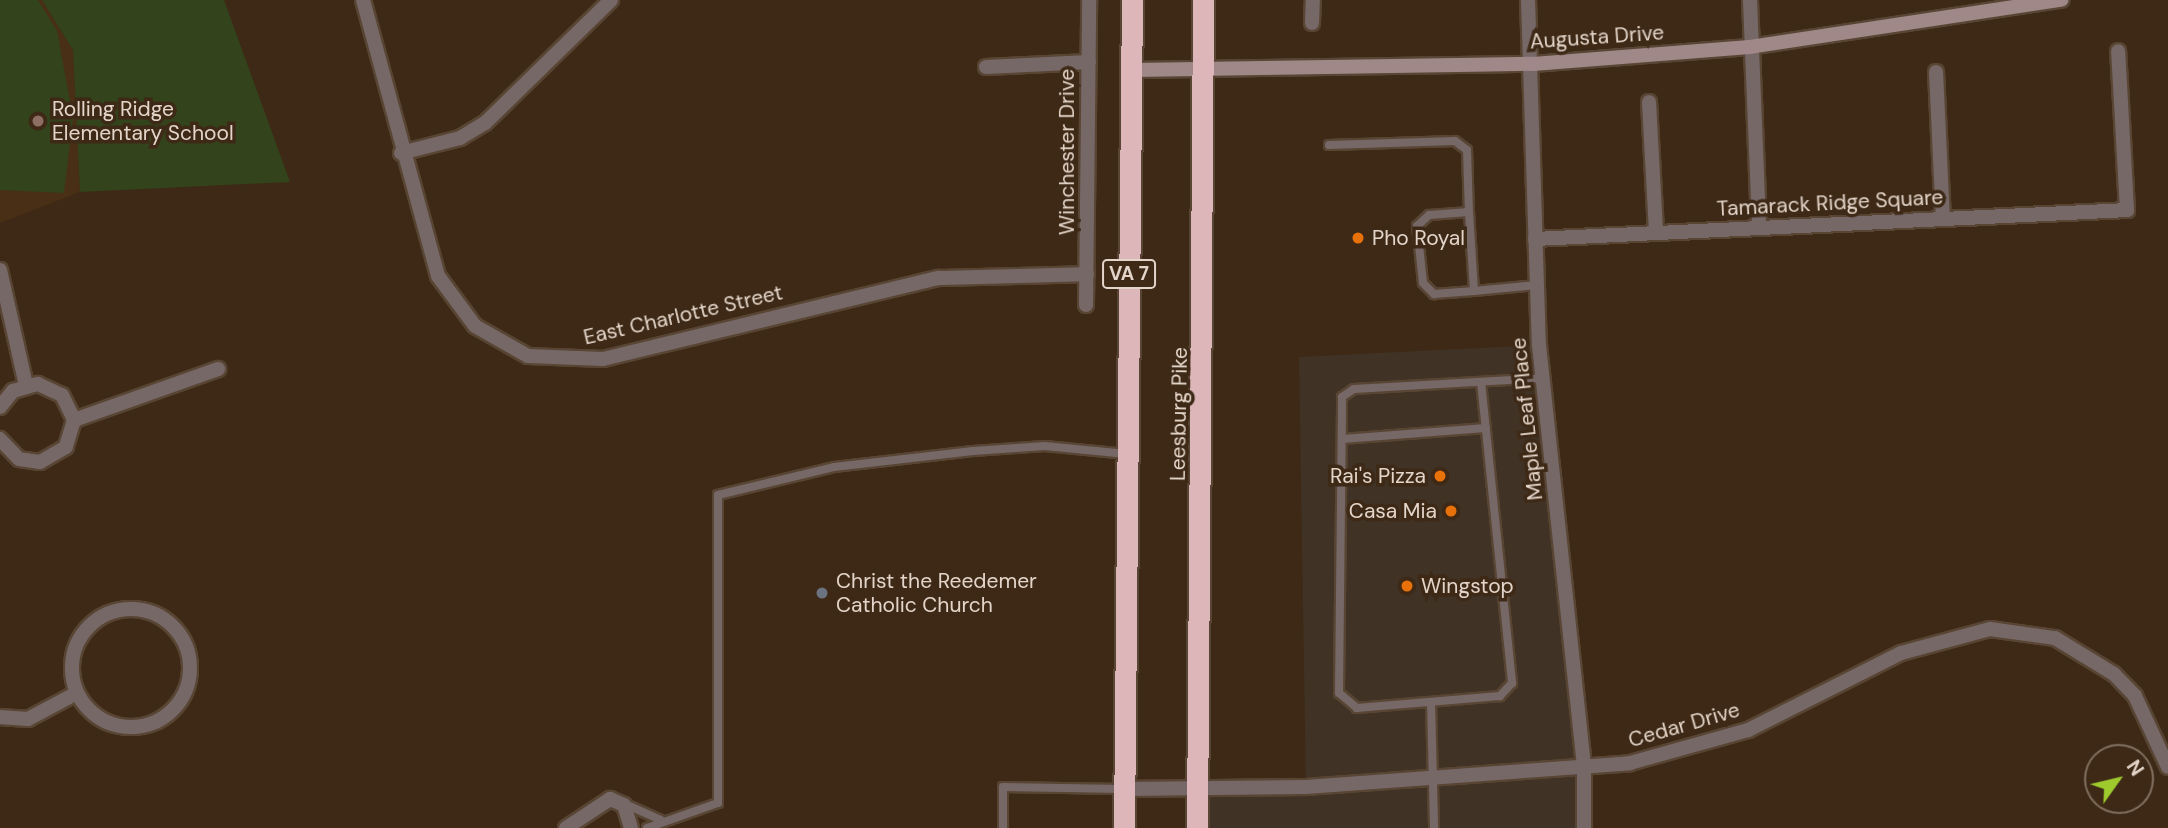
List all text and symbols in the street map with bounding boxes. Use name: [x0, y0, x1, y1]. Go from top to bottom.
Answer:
street label: Augusta Drive: [1529, 20, 1665, 54]
street label: Winchester Drive: [1054, 69, 1080, 235]
place label: Rolling Ridge Elementary School: [52, 96, 234, 146]
marker: Rolling Ridge Elementary School: [30, 113, 46, 129]
street label: Tamarack Ridge Square: [1716, 184, 1944, 222]
place label: Pho Royal: [1372, 225, 1465, 251]
marker: Pho Royal: [1350, 230, 1366, 246]
road number: VA 7: [1101, 258, 1157, 290]
street label: East Charlotte Street: [581, 280, 785, 350]
street label: Maple Leaf Place: [1506, 336, 1548, 502]
street label: Leesburg Pike: [1165, 347, 1193, 481]
place label: Rai's Pizza: [1330, 463, 1426, 489]
marker: Rai's Pizza: [1432, 468, 1448, 484]
place label: Casa Mia: [1349, 498, 1437, 524]
marker: Casa Mia: [1443, 503, 1459, 519]
place label: Christ the Reedemer Catholic Church: [836, 568, 1037, 618]
place label: Wingstop: [1421, 573, 1514, 599]
marker: Wingstop: [1399, 578, 1415, 594]
marker: Christ the Reedemer Catholic Church: [814, 585, 830, 601]
street label: Cedar Drive: [1625, 697, 1743, 753]
north arrow: [2084, 744, 2154, 814]
text: N: [2121, 755, 2149, 781]

